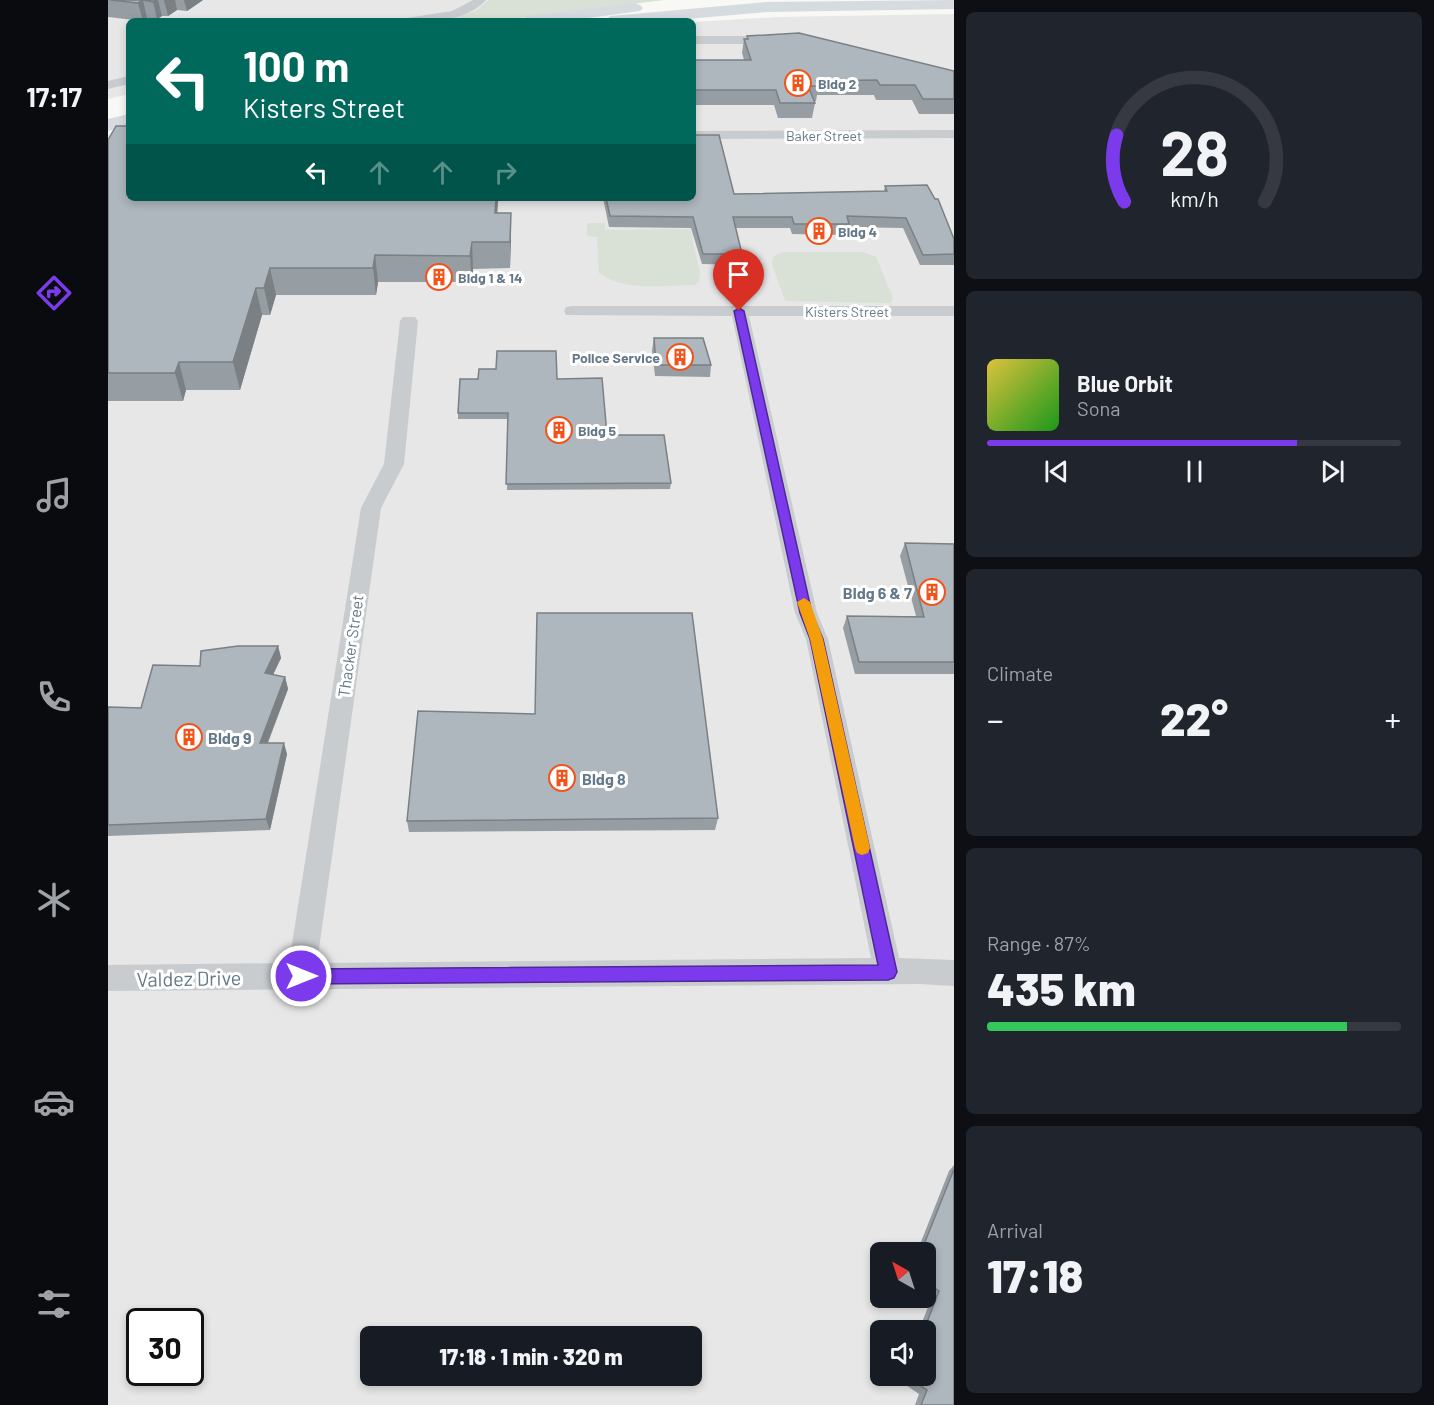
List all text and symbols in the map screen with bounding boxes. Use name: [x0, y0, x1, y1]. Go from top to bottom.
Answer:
text: 100 m: [243, 40, 349, 90]
icon: left: [144, 42, 222, 120]
building icon: Bldg 2: [783, 68, 813, 98]
place label: Bldg 2: [818, 75, 857, 92]
text: 17:17: [26, 80, 82, 112]
text: Kisters Street: [243, 91, 405, 123]
text: 28: [1160, 114, 1228, 188]
street label: Baker Street: [786, 127, 862, 144]
icon: left: [300, 156, 333, 189]
icon: ahead: [363, 156, 396, 189]
icon: ahead: [426, 156, 459, 189]
icon: right: [489, 156, 522, 189]
text: km/h: [1170, 187, 1218, 212]
building icon: Bldg 4: [804, 216, 834, 246]
place label: Bldg 4: [838, 223, 877, 240]
pin: [713, 249, 764, 311]
icon: arrive: [722, 258, 755, 291]
building icon: Bldg 1 & 14: [424, 262, 454, 292]
place label: Bldg 1 & 14: [458, 269, 522, 286]
icon: directions: [33, 272, 75, 314]
street label: Kisters Street: [805, 303, 889, 320]
building icon: Police Service: [665, 342, 695, 372]
place label: Police Service: [572, 349, 660, 366]
text: Blue Orbit: [1077, 370, 1173, 396]
text: Sona: [1077, 396, 1121, 420]
building icon: Bldg 5: [544, 415, 574, 445]
place label: Bldg 5: [578, 422, 617, 439]
icon: previous: [1040, 455, 1073, 488]
icon: pause: [1178, 455, 1211, 488]
icon: next: [1316, 455, 1349, 488]
icon: music: [33, 474, 75, 516]
building icon: Bldg 6 & 7: [917, 577, 947, 607]
place label: Bldg 6 & 7: [843, 583, 912, 602]
street label: Thacker Street: [333, 594, 367, 698]
text: Climate: [987, 661, 1053, 685]
icon: phone: [33, 676, 75, 718]
text: 22°: [1160, 691, 1228, 745]
text: −: [987, 699, 1004, 739]
text: +: [1384, 699, 1401, 739]
building icon: Bldg 9: [174, 722, 204, 752]
place label: Bldg 9: [208, 728, 251, 747]
building icon: Bldg 8: [547, 763, 577, 793]
place label: Bldg 8: [582, 769, 626, 788]
icon: climate: [33, 879, 75, 921]
text: Range · 87%: [987, 931, 1091, 955]
position arrow: [269, 944, 333, 1008]
text: 435 km: [987, 961, 1136, 1015]
street label: Valdez Drive: [136, 965, 242, 991]
icon: car: [33, 1081, 75, 1123]
text: Arrival: [987, 1218, 1043, 1242]
north arrow: [870, 1242, 936, 1308]
map controls: [870, 1242, 936, 1386]
text: 17:18: [987, 1248, 1083, 1302]
icon: filters: [33, 1283, 75, 1325]
speed limit sign: 30: [126, 1308, 204, 1386]
button: sound: [870, 1320, 936, 1386]
text: 17:18 · 1 min · 320 m: [439, 1343, 623, 1369]

